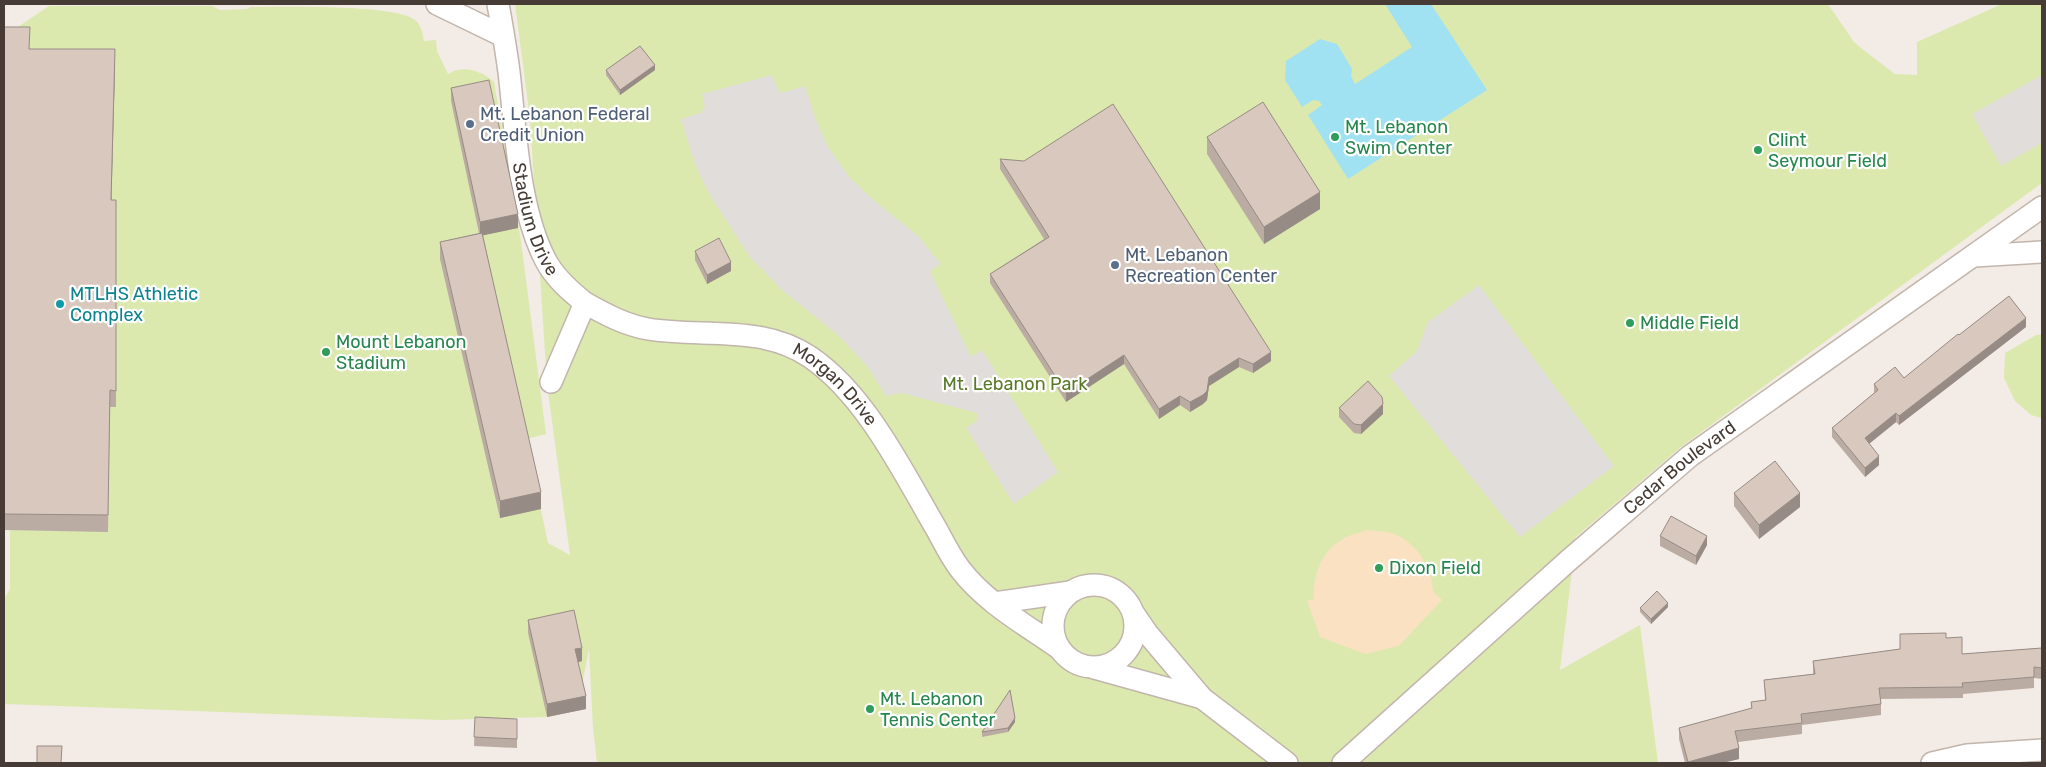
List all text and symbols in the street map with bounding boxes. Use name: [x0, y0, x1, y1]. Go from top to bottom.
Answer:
place label: Mt. Lebanon Federal Credit Union: [480, 103, 650, 146]
place label: Mt. Lebanon Swim Center: [1345, 116, 1452, 159]
marker: Mt. Lebanon Federal Credit Union: [464, 118, 476, 130]
place label: Clint Seymour Field: [1768, 129, 1887, 172]
marker: Mt. Lebanon Swim Center: [1329, 131, 1341, 143]
marker: Clint Seymour Field: [1752, 144, 1764, 156]
street label: Stadium Drive: [508, 161, 563, 280]
place label: Mt. Lebanon Recreation Center: [1125, 244, 1277, 287]
marker: Mt. Lebanon Recreation Center: [1109, 259, 1121, 271]
place label: MTLHS Athletic Complex: [70, 283, 198, 326]
marker: MTLHS Athletic Complex: [54, 298, 66, 310]
place label: Middle Field: [1640, 312, 1739, 334]
marker: Middle Field: [1624, 317, 1636, 329]
place label: Mount Lebanon Stadium: [336, 331, 467, 374]
street label: Morgan Drive: [789, 338, 882, 430]
marker: Mount Lebanon Stadium: [320, 346, 332, 358]
park label: Mt. Lebanon Park: [943, 373, 1088, 395]
street label: Cedar Boulevard: [1619, 416, 1740, 519]
place label: Dixon Field: [1389, 557, 1481, 579]
marker: Dixon Field: [1373, 562, 1385, 574]
place label: Mt. Lebanon Tennis Center: [880, 688, 996, 731]
marker: Mt. Lebanon Tennis Center: [864, 703, 876, 715]

